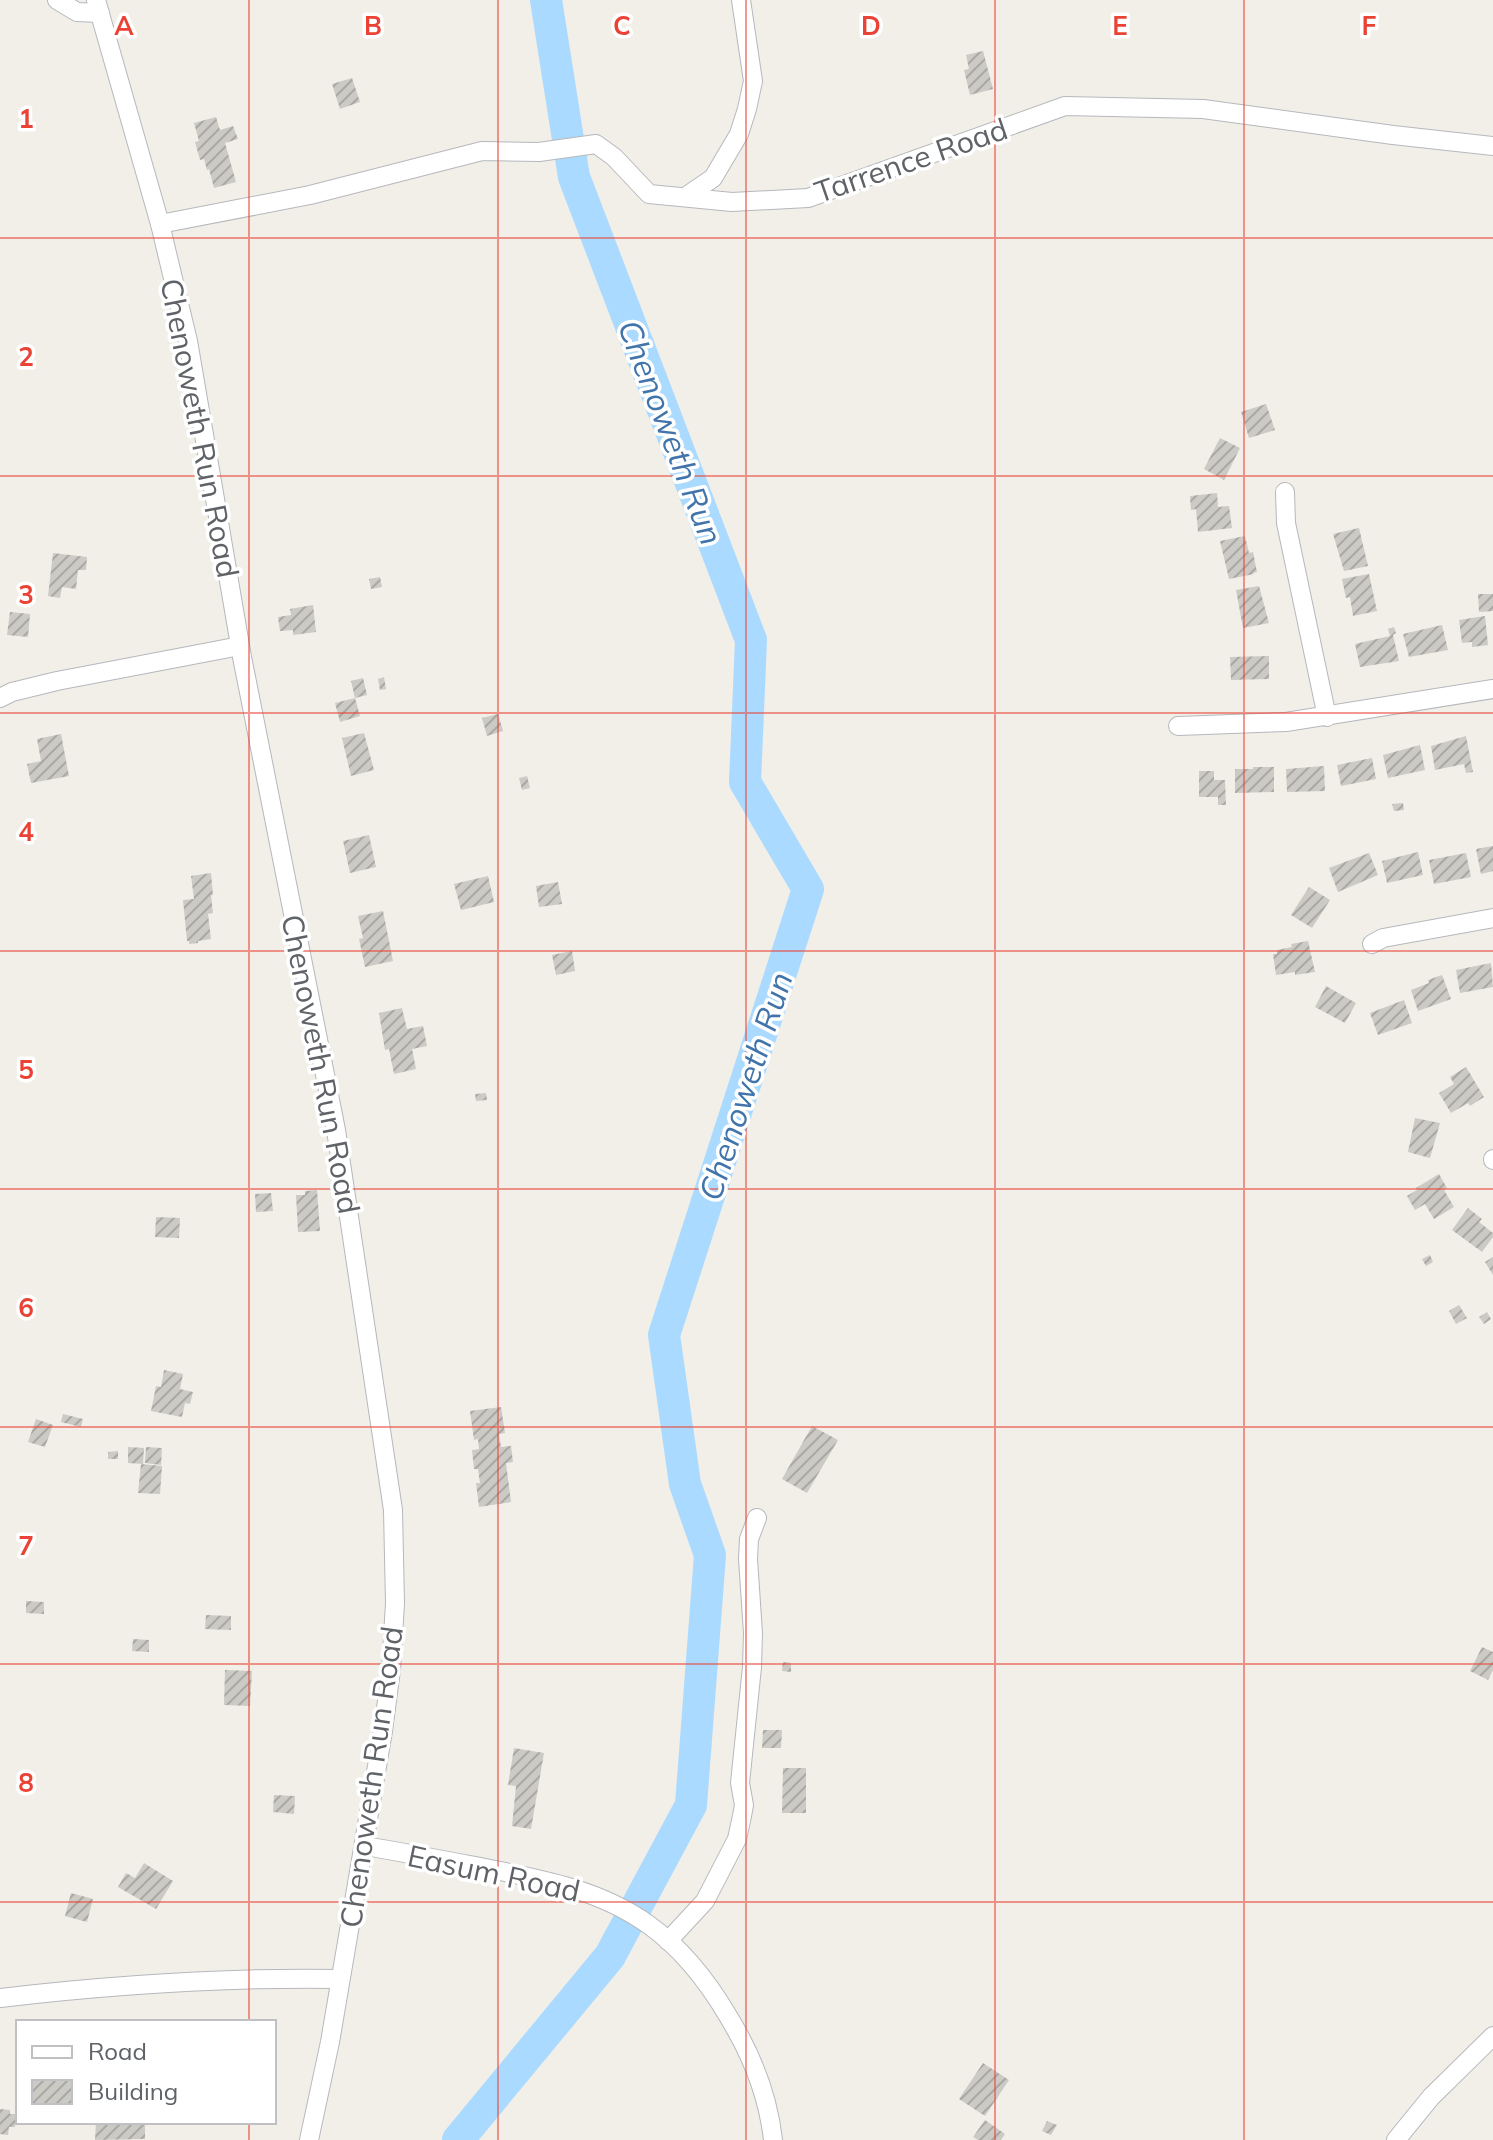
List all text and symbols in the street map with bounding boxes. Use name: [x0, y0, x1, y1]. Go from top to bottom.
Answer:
text: A: [114, 9, 134, 42]
text: B: [364, 9, 382, 42]
text: C: [613, 9, 631, 42]
text: D: [861, 9, 881, 42]
text: E: [1112, 9, 1128, 42]
text: F: [1362, 9, 1377, 42]
text: 1: [18, 102, 34, 135]
street label: Tarrence Road: [810, 109, 1012, 211]
street label: Chenoweth Run Road: [152, 275, 248, 581]
water label: Chenoweth Run: [610, 314, 732, 550]
text: 2: [18, 340, 34, 373]
text: 3: [18, 578, 34, 611]
text: 4: [18, 815, 34, 848]
street label: Chenoweth Run Road: [273, 911, 369, 1217]
water label: Chenoweth Run: [689, 967, 801, 1205]
text: 5: [18, 1053, 34, 1086]
text: 6: [18, 1291, 34, 1324]
text: 7: [18, 1529, 34, 1562]
street label: Chenoweth Run Road: [331, 1624, 411, 1930]
text: 8: [18, 1766, 34, 1799]
street label: Easum Road: [404, 1836, 584, 1910]
legend: [16, 2020, 276, 2124]
text: Road: [88, 2036, 147, 2066]
text: Building: [88, 2076, 178, 2106]

